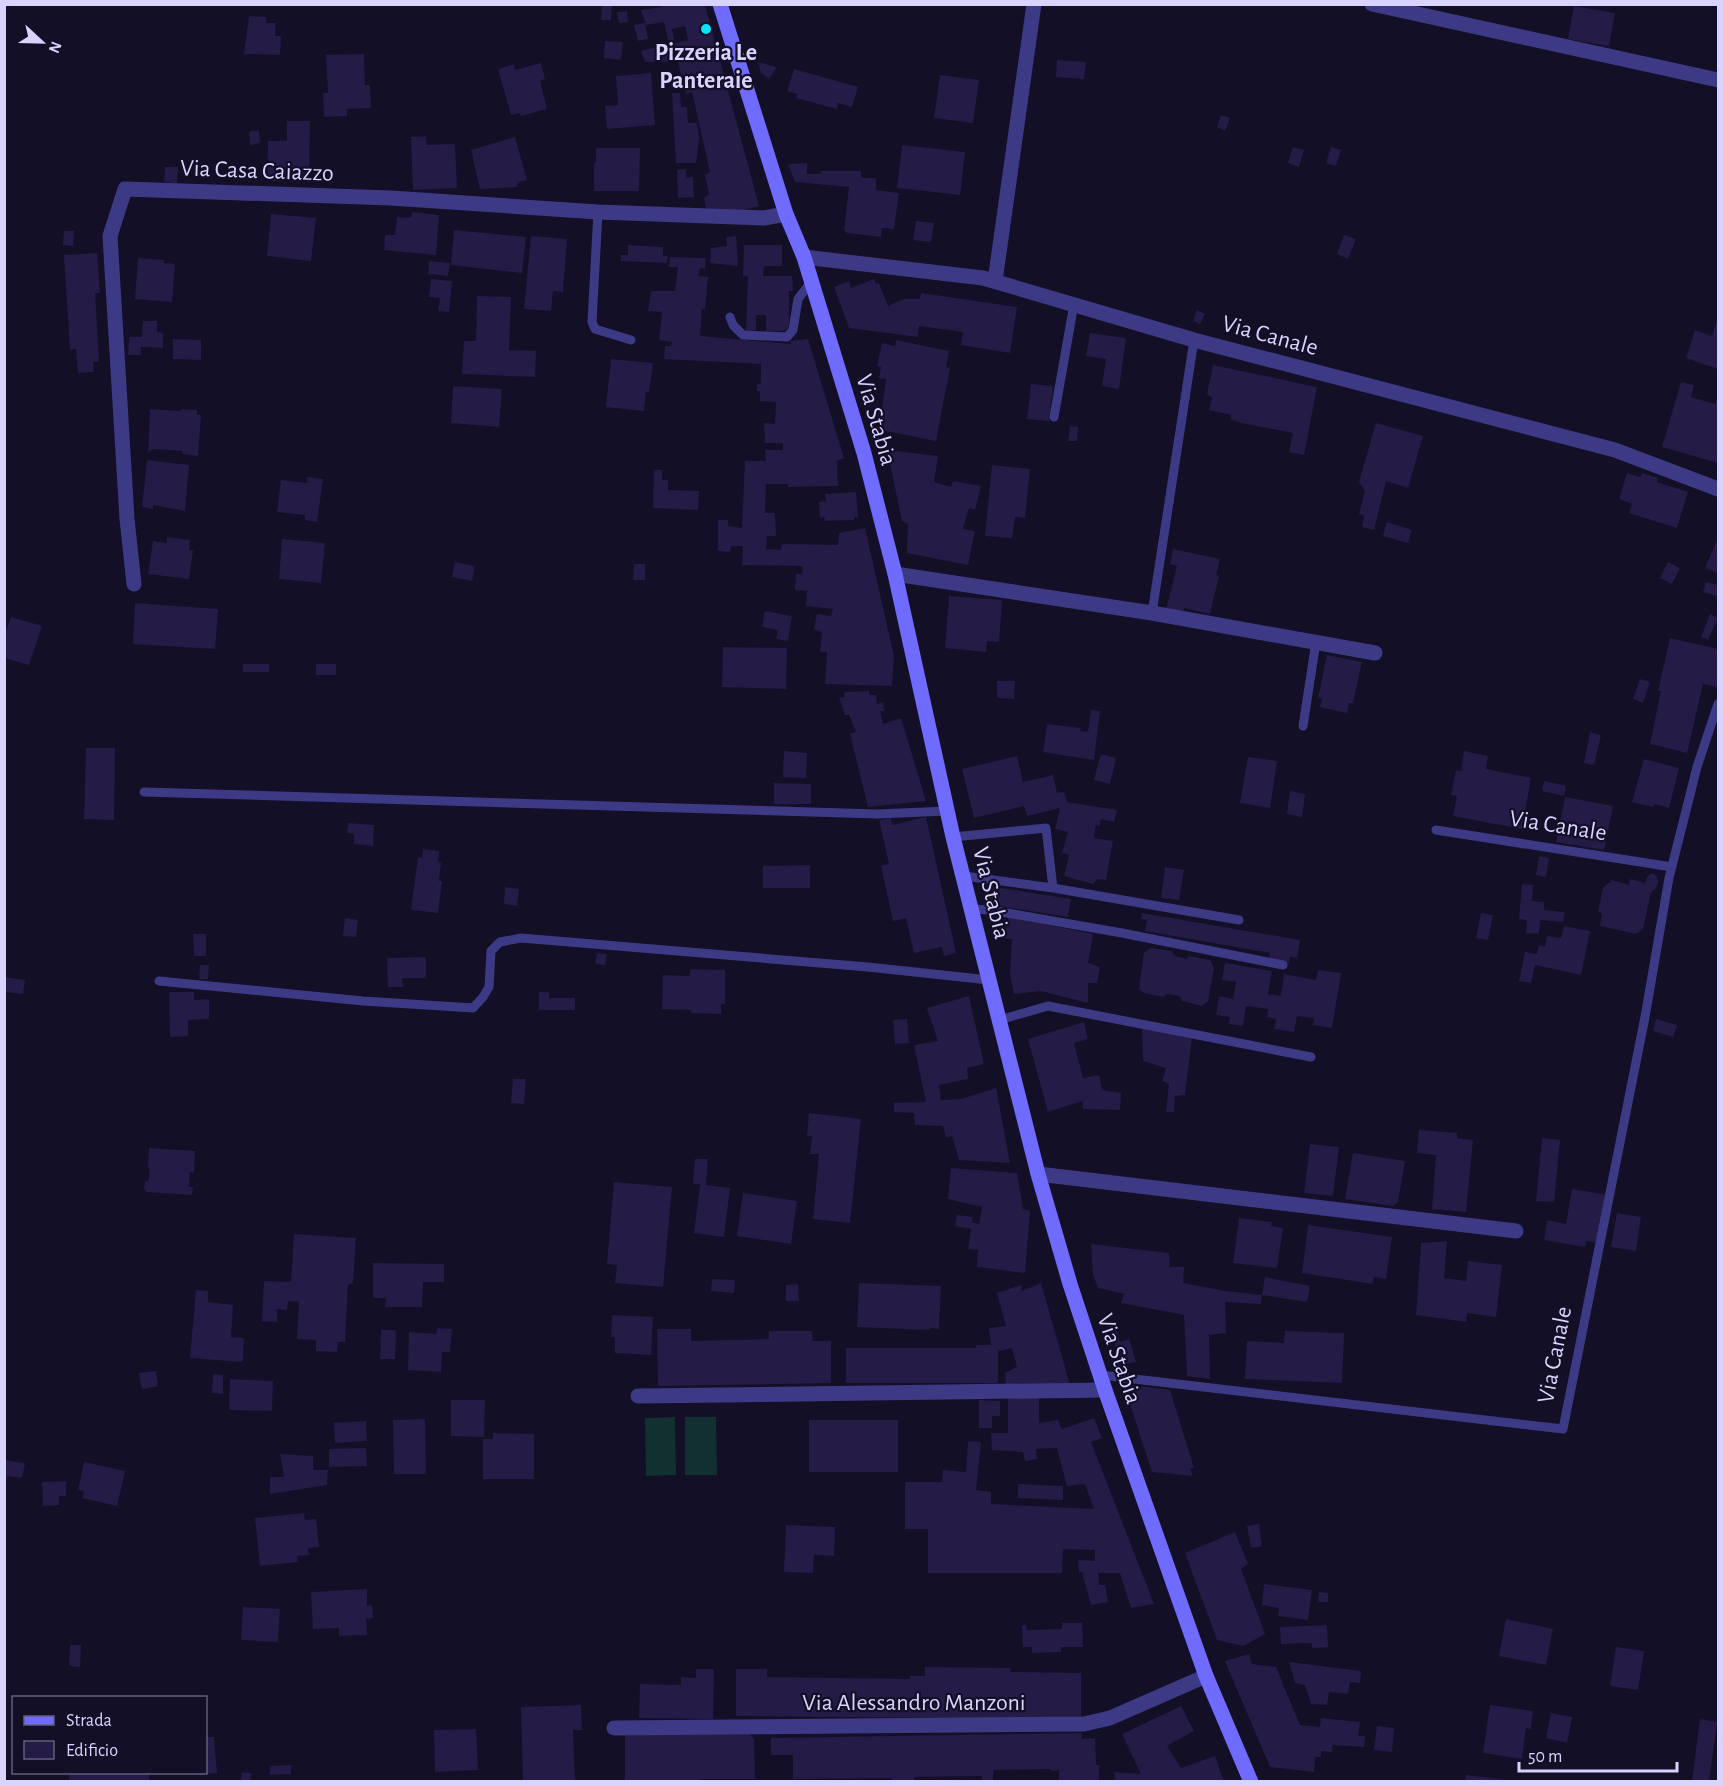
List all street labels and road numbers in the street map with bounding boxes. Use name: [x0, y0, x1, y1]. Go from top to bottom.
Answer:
street label: Via Casa Caiazzo: [180, 156, 334, 186]
street label: Via Canale: [1219, 312, 1321, 360]
street label: Via Stabia: [852, 372, 900, 468]
street label: Via Canale: [1508, 806, 1608, 846]
street label: Via Stabia: [968, 845, 1014, 941]
street label: Via Canale: [1534, 1305, 1576, 1405]
street label: Via Stabia: [1092, 1311, 1146, 1407]
street label: Via Alessandro Manzoni: [802, 1691, 1026, 1715]

